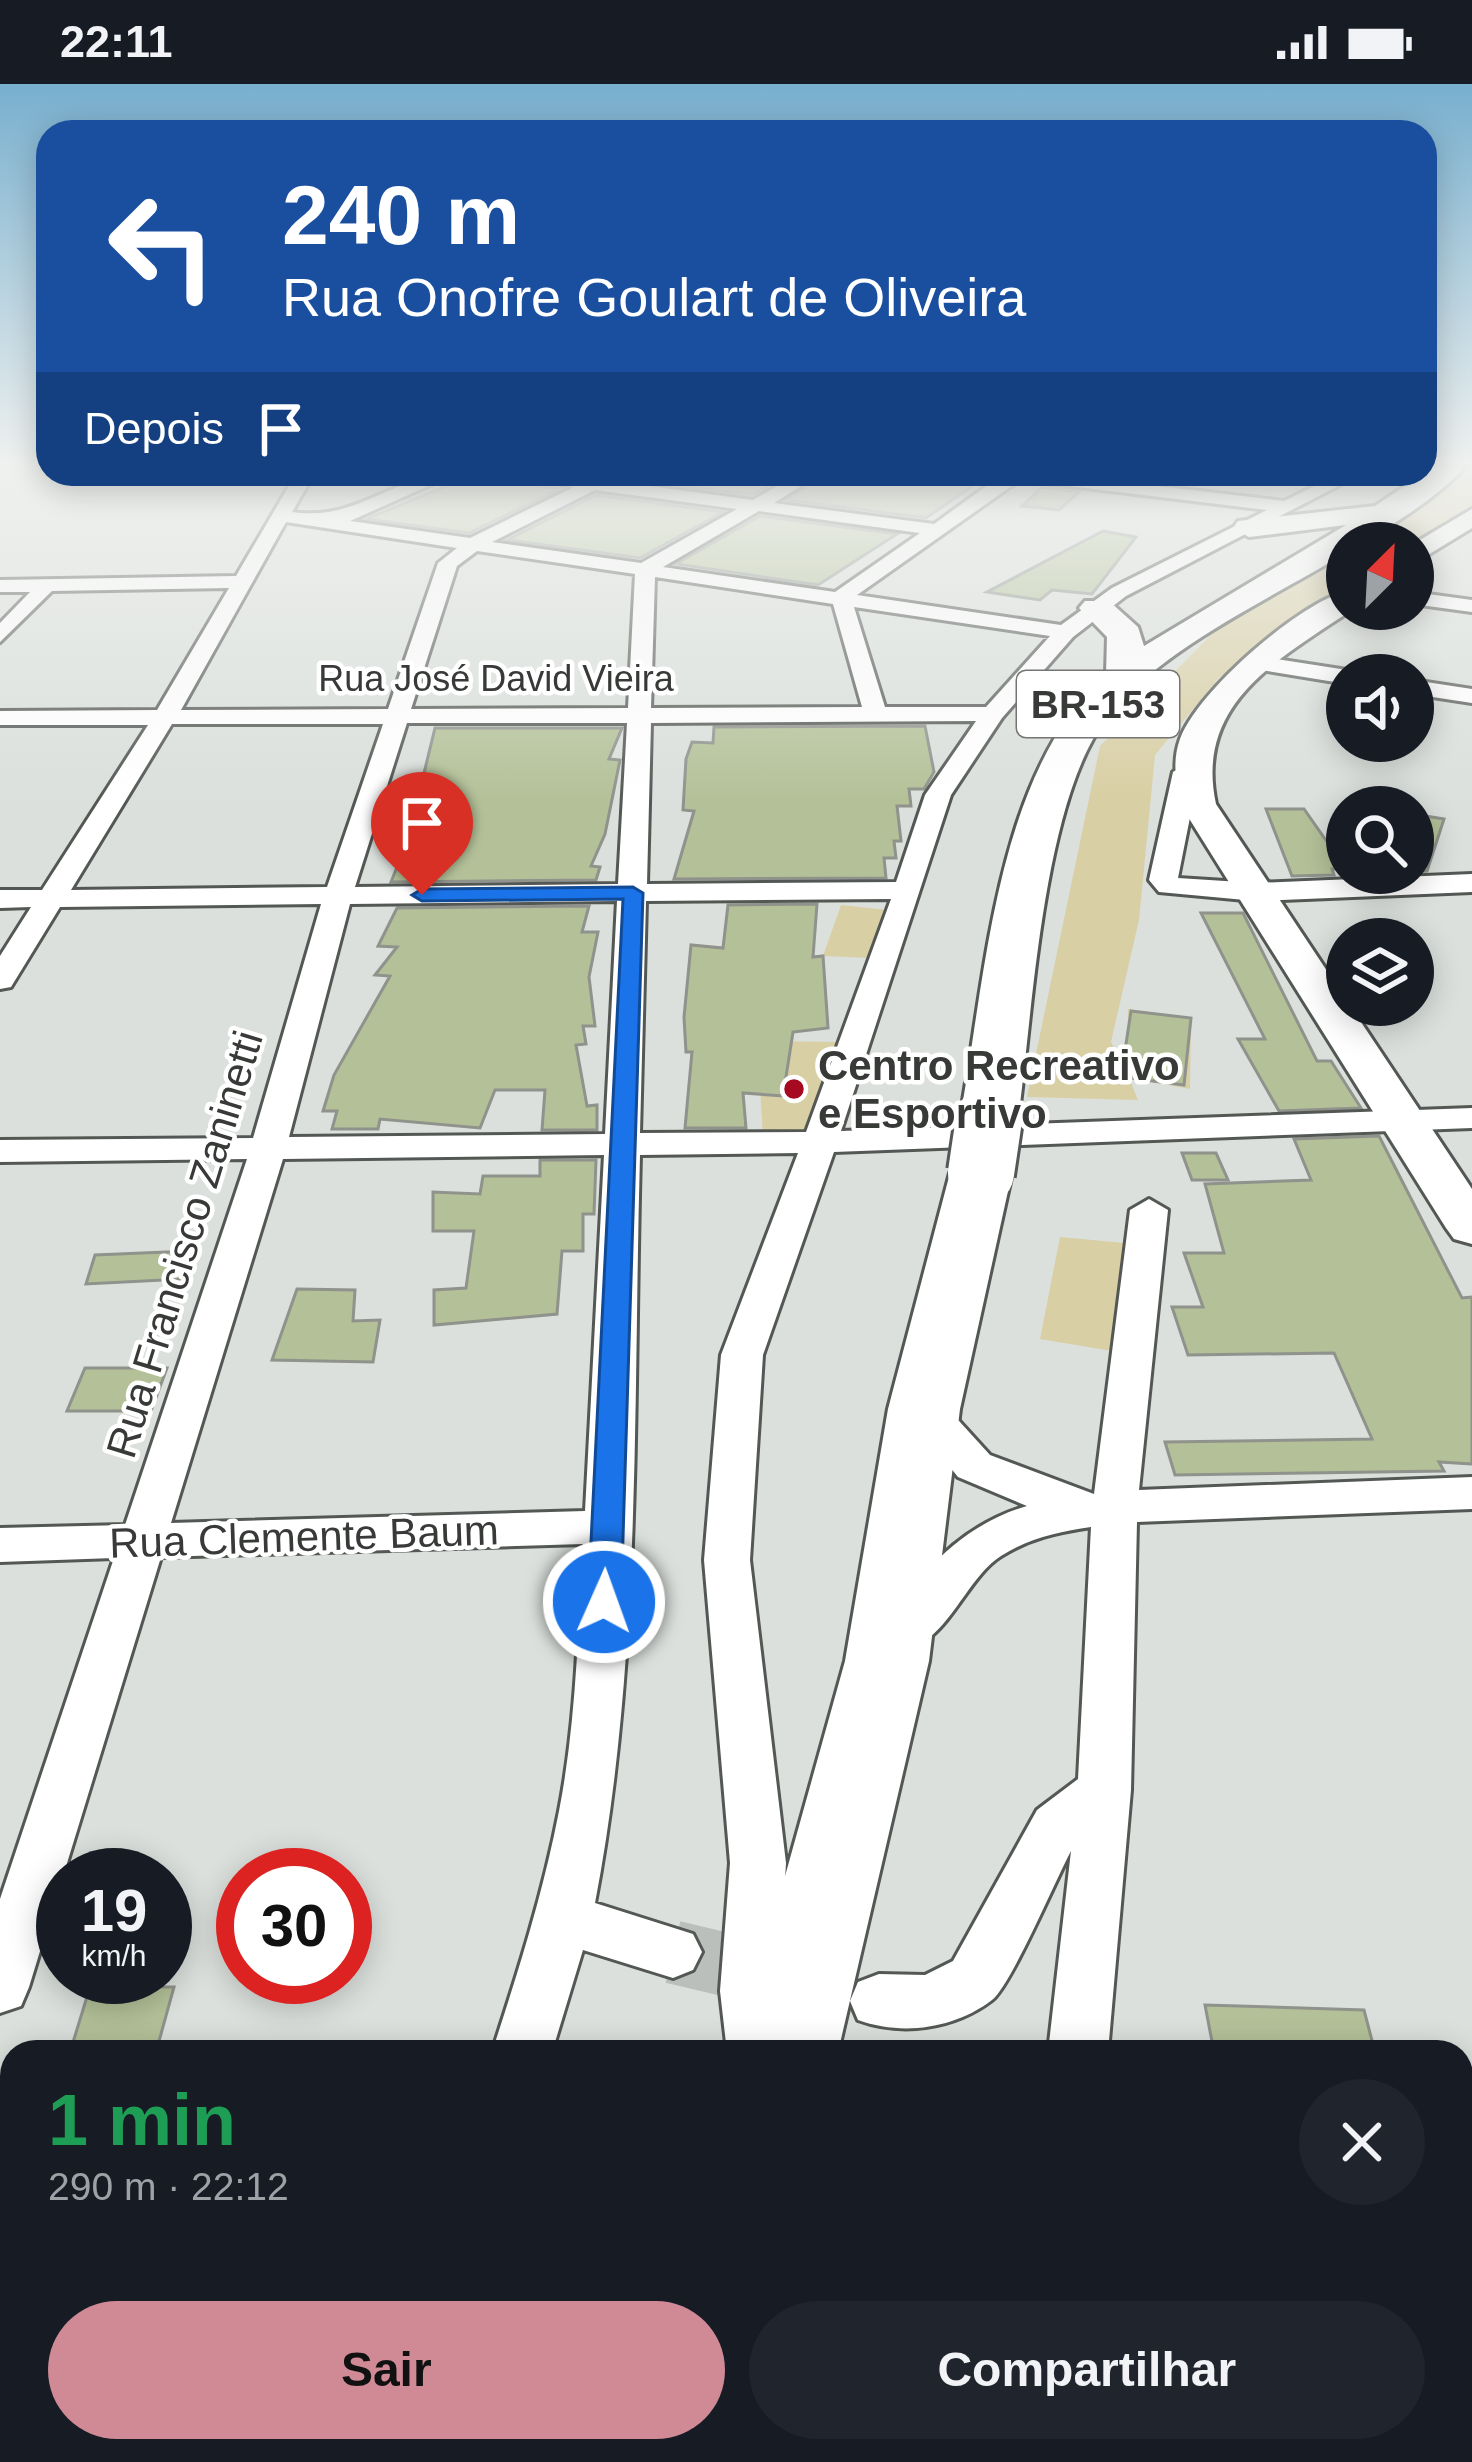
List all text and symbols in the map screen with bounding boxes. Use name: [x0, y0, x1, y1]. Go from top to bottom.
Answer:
text: 22:11: [60, 16, 173, 67]
icon: left: [84, 168, 240, 324]
text: 240 m: [282, 168, 520, 262]
text: Rua Onofre Goulart de Oliveira: [282, 267, 1026, 327]
icon: arrive: [248, 396, 314, 462]
text: Depois: [84, 403, 224, 454]
north arrow: [1326, 522, 1434, 630]
map controls: [1326, 522, 1434, 1026]
button: sound: [1326, 654, 1434, 762]
street label: Rua José David Vieira: [318, 658, 675, 699]
road number: BR-153: [1017, 671, 1179, 737]
pin: [371, 772, 473, 895]
button: search: [1326, 786, 1434, 894]
icon: arrive: [389, 790, 455, 856]
button: layers: [1326, 918, 1434, 1026]
street label: Rua Francisco Zaninetti: [97, 1025, 272, 1463]
place label: Centro Recreativo e Esportivo: [818, 1042, 1180, 1137]
marker: Centro Recreativo e Esportivo: [781, 1076, 807, 1102]
street label: Rua Clemente Baum: [108, 1506, 500, 1567]
position arrow: [541, 1539, 667, 1665]
speed limit sign: 30: [216, 1848, 372, 2004]
text: 19: [81, 1877, 147, 1944]
text: km/h: [81, 1939, 147, 1972]
button: close: [1299, 2079, 1425, 2205]
text: 1 min: [48, 2080, 236, 2160]
text: 290 m · 22:12: [48, 2165, 289, 2208]
button: Sair: [48, 2301, 725, 2439]
button: Compartilhar: [749, 2301, 1425, 2439]

